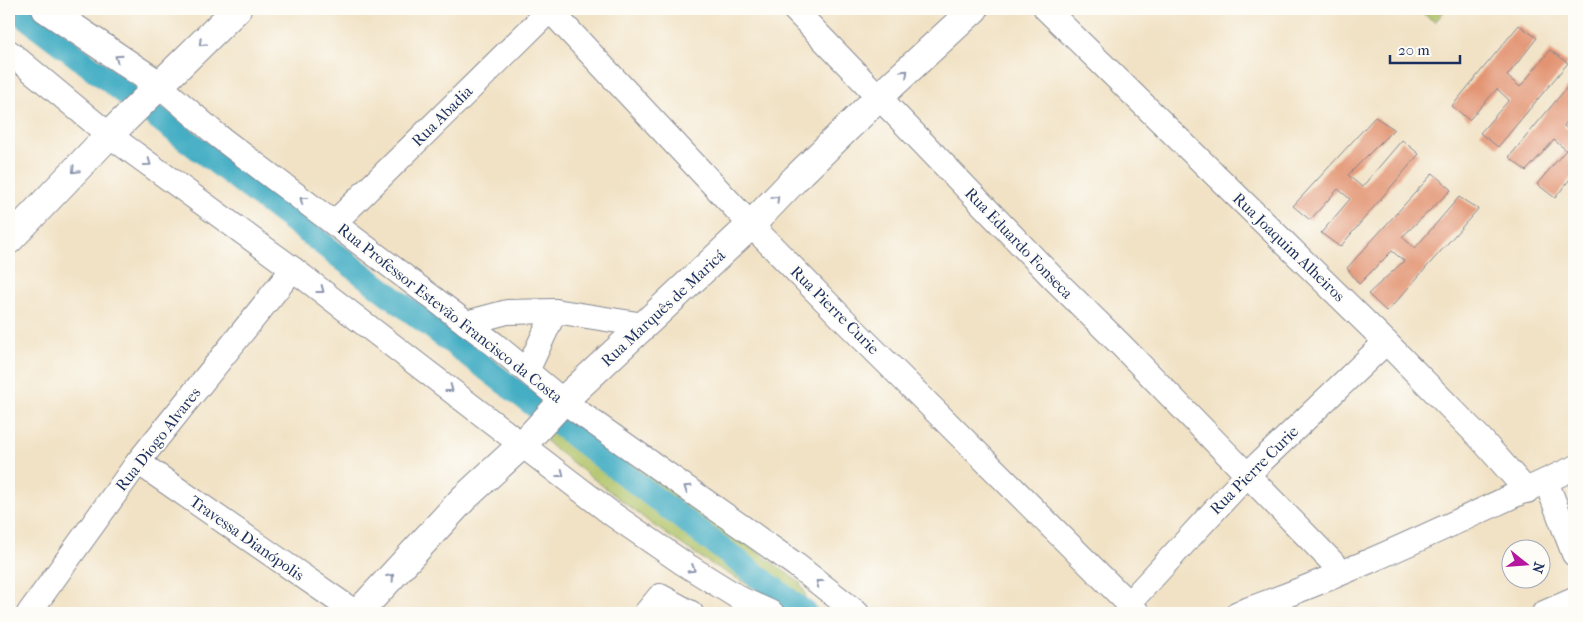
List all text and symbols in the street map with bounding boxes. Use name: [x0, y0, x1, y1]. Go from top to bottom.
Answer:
scale bar: [1390, 32, 1460, 64]
one-way arrow: [199, 37, 208, 46]
text: 20 m: [1398, 41, 1430, 59]
one-way arrow: [114, 55, 124, 64]
one-way arrow: [899, 70, 908, 79]
street label: Rua Abadia: [408, 81, 477, 150]
one-way arrow: [142, 157, 152, 166]
one-way arrow: [72, 164, 81, 173]
street label: Rua Eduardo Fonseca: [961, 184, 1077, 303]
street label: Rua Joaquim Alheiros: [1229, 189, 1349, 305]
one-way arrow: [770, 195, 779, 204]
one-way arrow: [299, 197, 309, 206]
street label: Rua Professor Estevão Francisco da Costa: [334, 219, 567, 407]
street label: Rua Marquês de Maricá: [597, 245, 729, 370]
street label: Rua Pierre Curie: [787, 262, 883, 358]
one-way arrow: [315, 285, 324, 293]
street label: Rua Diogo Alvares: [112, 383, 205, 495]
one-way arrow: [445, 383, 454, 392]
street label: Rua Pierre Curie: [1206, 422, 1302, 518]
one-way arrow: [555, 468, 564, 477]
one-way arrow: [683, 485, 693, 494]
street label: Travessa Dianópolis: [186, 491, 308, 585]
north arrow: [1500, 540, 1550, 590]
text: N: [1528, 560, 1548, 576]
one-way arrow: [687, 563, 696, 572]
one-way arrow: [385, 573, 394, 582]
one-way arrow: [816, 580, 825, 588]

